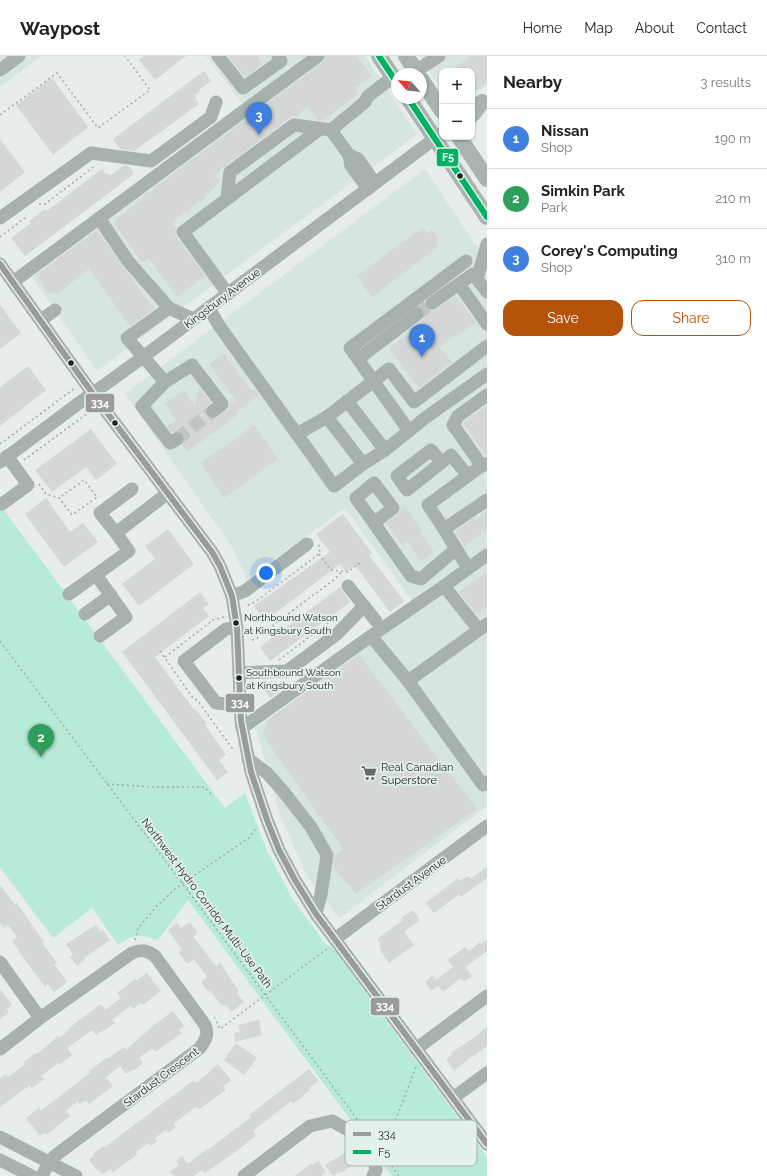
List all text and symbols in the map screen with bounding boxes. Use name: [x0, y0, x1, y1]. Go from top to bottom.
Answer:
text: Waypost: [20, 17, 100, 39]
text: Home: [523, 20, 562, 36]
text: Map: [584, 20, 613, 36]
text: About: [635, 20, 674, 36]
text: Contact: [696, 20, 747, 36]
north arrow: [391, 68, 427, 104]
map controls: [439, 68, 475, 140]
button: +: [439, 68, 475, 104]
text: Nearby: [503, 72, 562, 92]
text: 3 results: [701, 75, 751, 90]
pin: 3: [246, 102, 272, 135]
button: −: [439, 104, 475, 140]
text: Nissan: [541, 122, 589, 140]
text: 1: [513, 131, 519, 146]
text: 190 m: [715, 131, 751, 146]
text: Shop: [541, 140, 572, 155]
line badge: F5: [436, 148, 459, 167]
text: F5: [442, 151, 454, 164]
unlabelled marker: [455, 171, 465, 181]
text: Simkin Park: [541, 182, 625, 200]
text: 2: [512, 191, 520, 206]
text: 210 m: [715, 191, 751, 206]
text: Park: [541, 200, 568, 215]
text: Corey's Computing: [541, 242, 678, 260]
text: 3: [512, 251, 520, 266]
text: 310 m: [715, 251, 751, 266]
text: Shop: [541, 260, 572, 275]
street label: Kingsbury Avenue: [182, 265, 263, 331]
button: Save: [503, 300, 623, 336]
button: Share: [631, 300, 751, 336]
pin: 1: [409, 324, 435, 357]
unlabelled marker: [66, 358, 76, 368]
line badge: 334: [85, 393, 115, 413]
text: 334: [91, 397, 109, 410]
unlabelled marker: [110, 418, 120, 428]
your location: [256, 563, 276, 583]
place label: Northbound Watson at Kingsbury South: [244, 612, 338, 636]
marker: Northbound Watson at Kingsbury South: [231, 618, 241, 628]
place label: Southbound Watson at Kingsbury South: [246, 667, 341, 691]
marker: Southbound Watson at Kingsbury South: [234, 673, 244, 683]
line badge: 334: [225, 693, 255, 713]
text: 334: [231, 697, 249, 710]
pin: 2: [28, 724, 54, 757]
place label: Real Canadian Superstore: [381, 761, 454, 787]
supermarket icon: Real Canadian Superstore: [360, 764, 378, 782]
street label: Northwest Hydro Corridor Multi-Use Path: [139, 816, 275, 991]
street label: Stardust Avenue: [374, 853, 449, 913]
line badge: 334: [370, 997, 400, 1016]
text: 334: [376, 1000, 394, 1013]
street label: Stardust Crescent: [121, 1045, 202, 1110]
legend: [345, 1120, 477, 1166]
text: 334: [378, 1128, 396, 1141]
text: F5: [378, 1146, 390, 1159]

